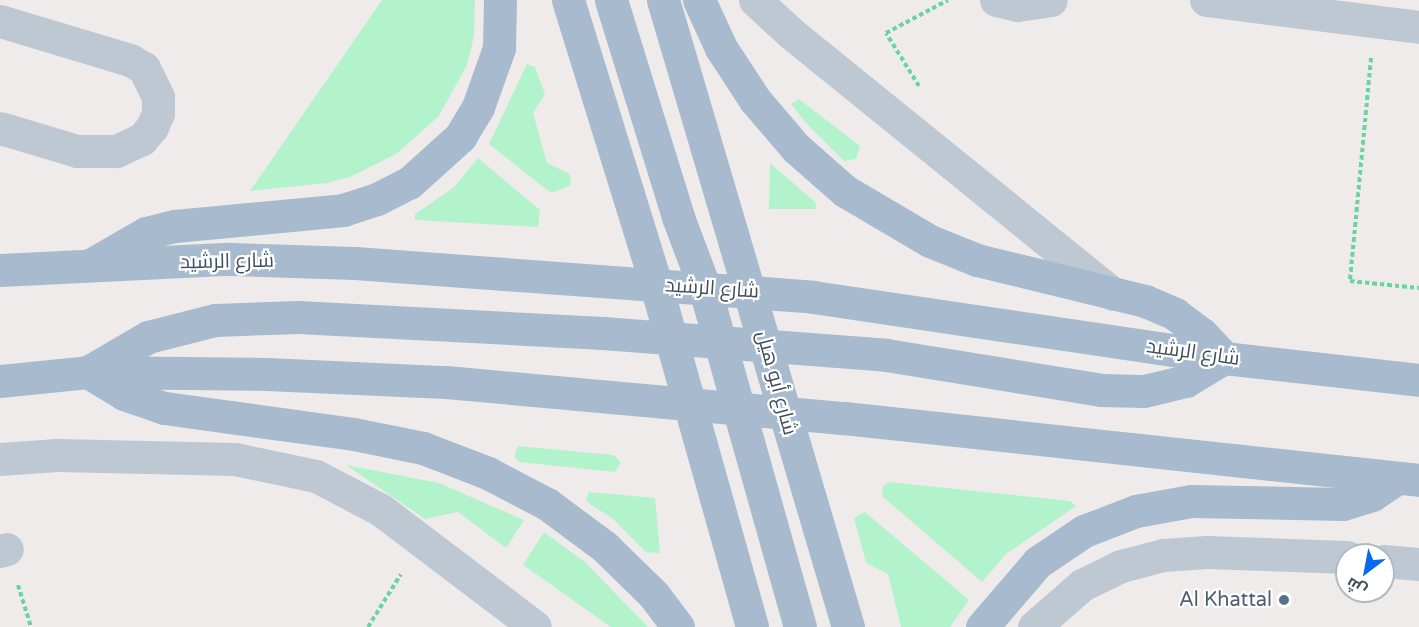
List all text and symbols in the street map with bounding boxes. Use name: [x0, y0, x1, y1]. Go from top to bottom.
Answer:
street label: شارع الرشيد: [180, 249, 274, 275]
street label: شارع الرشيد: [664, 274, 760, 304]
street label: شارع أبو هيل: [751, 328, 801, 438]
street label: شارع الرشيد: [1145, 335, 1241, 371]
north arrow: [1335, 543, 1395, 603]
text: ش: [1343, 573, 1371, 600]
place label: Al Khattal: [1179, 588, 1272, 612]
marker: Al Khattal: [1277, 593, 1291, 607]

